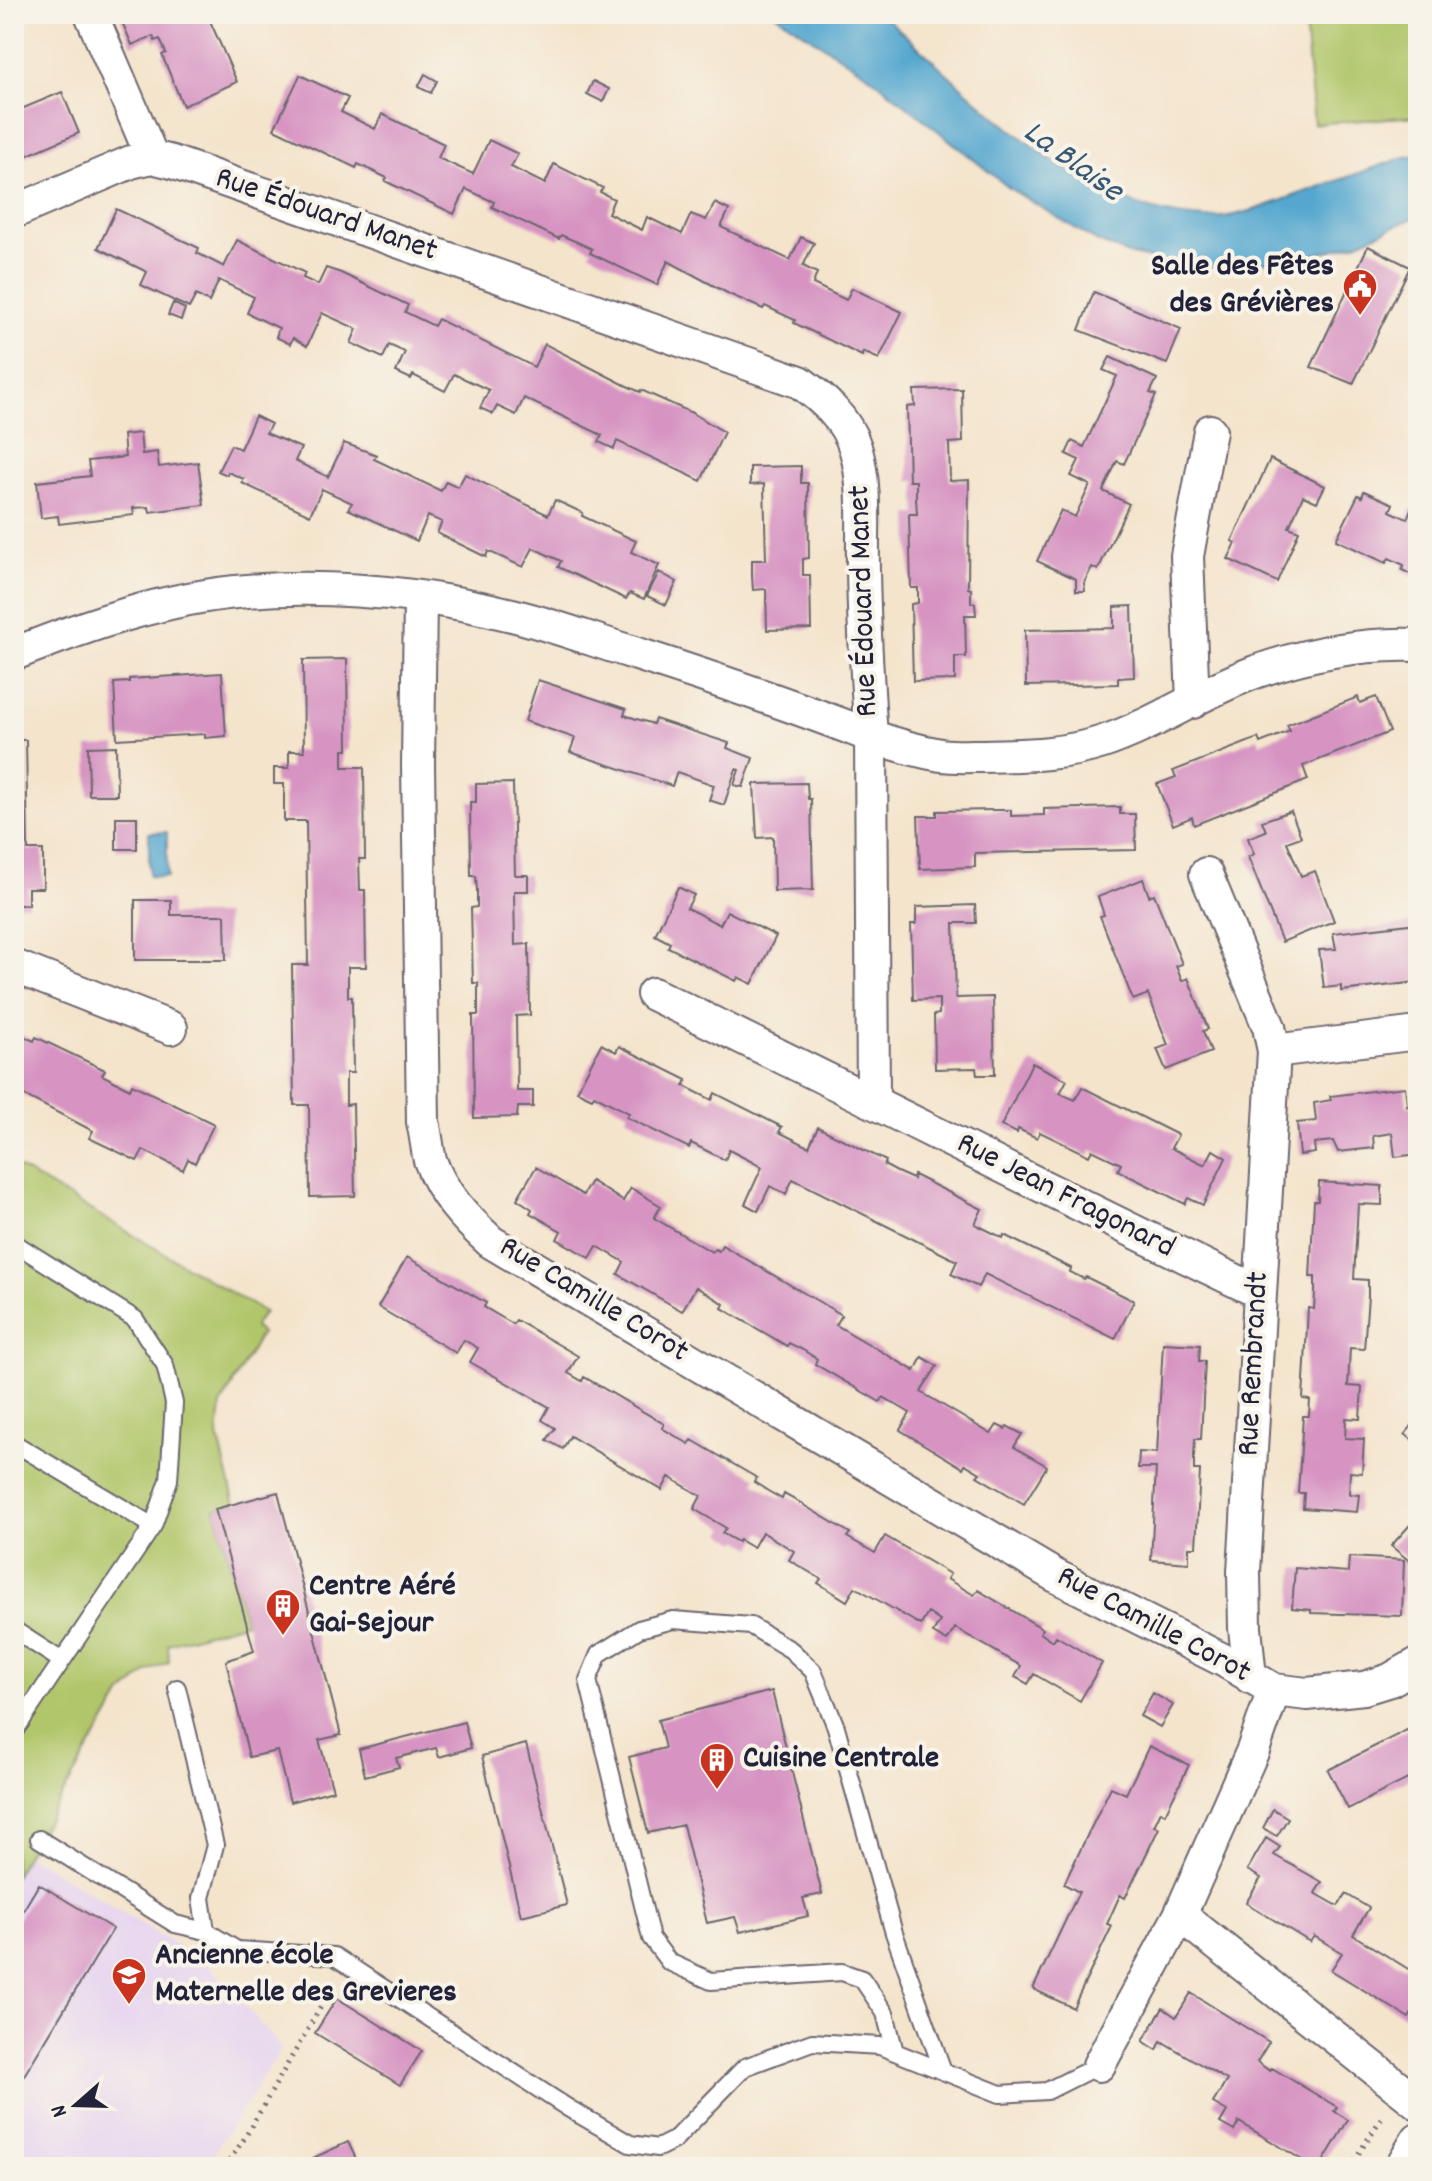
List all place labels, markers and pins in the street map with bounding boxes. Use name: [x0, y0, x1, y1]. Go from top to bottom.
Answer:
place label: Salle des Fêtes des Grévières: [1151, 245, 1334, 328]
public building icon: Salle des Fêtes des Grévières: [1341, 267, 1379, 317]
place label: Centre Aéré Gai-Sejour: [309, 1565, 456, 1648]
building icon: Centre Aéré Gai-Sejour: [264, 1587, 302, 1637]
place label: Cuisine Centrale: [743, 1737, 939, 1783]
building icon: Cuisine Centrale: [698, 1741, 736, 1791]
place label: Ancienne école Maternelle des Grevieres: [155, 1934, 457, 2017]
school or university icon: Ancienne école Maternelle des Grevieres: [110, 1956, 148, 2006]

